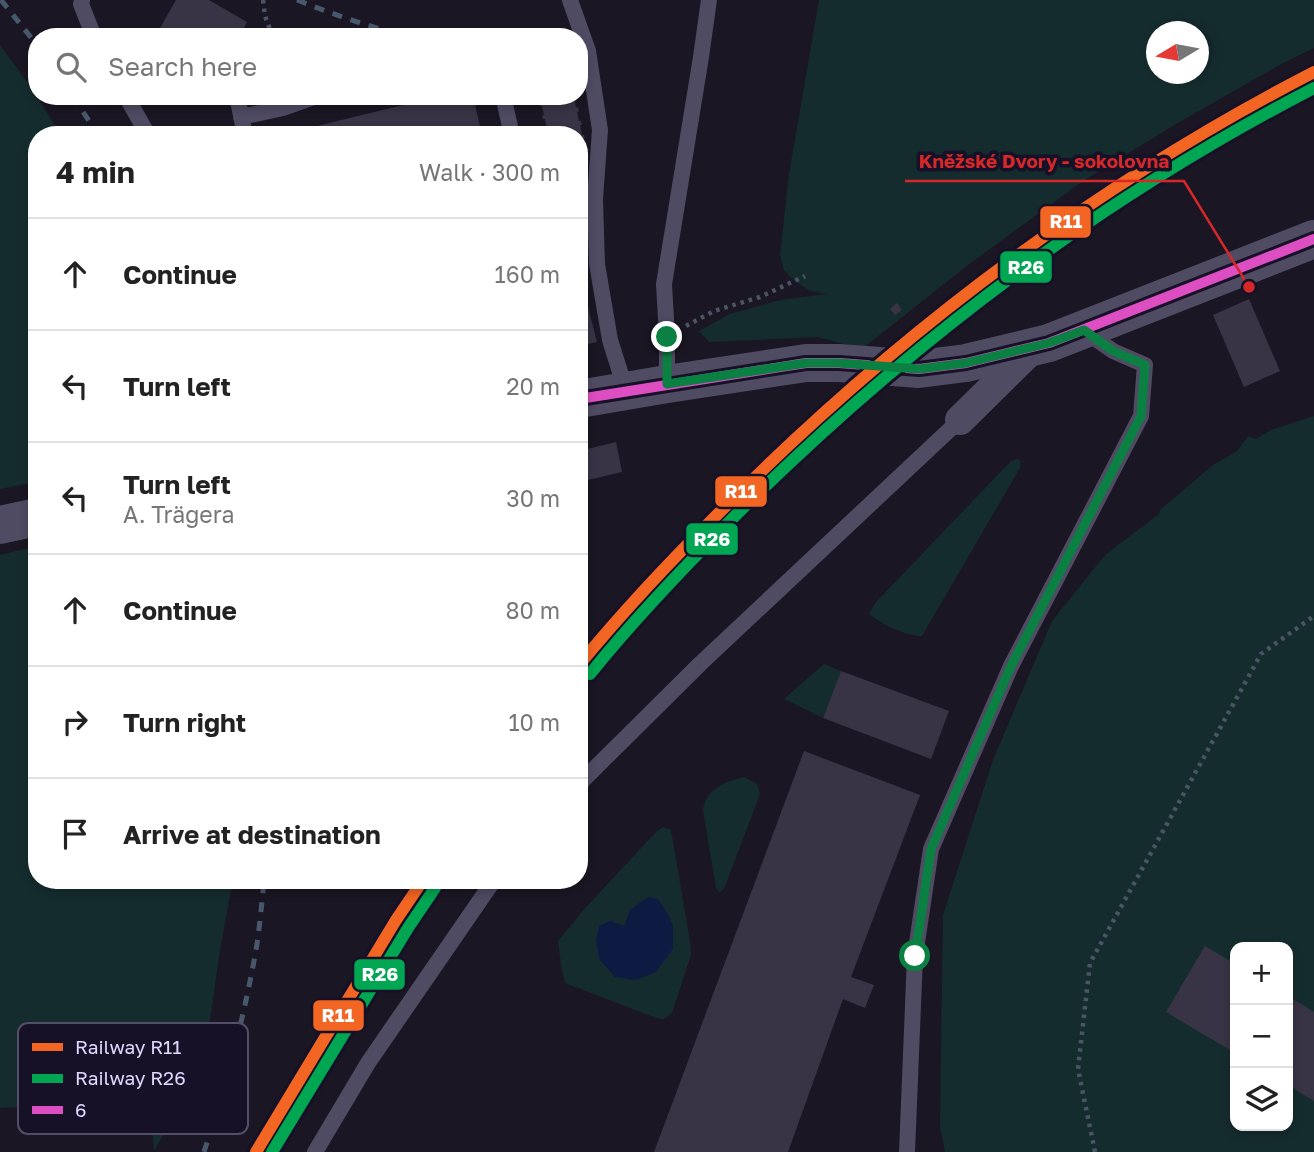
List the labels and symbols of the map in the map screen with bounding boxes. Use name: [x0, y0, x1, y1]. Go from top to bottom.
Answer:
north arrow: [1146, 21, 1209, 84]
callout: Kněžské Dvory - sokolovna: [905, 141, 1184, 181]
text: Kněžské Dvory - sokolovna: [919, 149, 1169, 172]
line badge: R11: [1039, 205, 1092, 239]
text: R11: [1050, 209, 1083, 232]
line badge: R26: [999, 250, 1053, 284]
text: R26: [1008, 255, 1044, 278]
route end: [651, 321, 682, 352]
line badge: R11: [714, 475, 768, 508]
text: R11: [725, 479, 758, 502]
line badge: R26: [685, 522, 739, 556]
text: R26: [694, 527, 730, 550]
route start: [899, 940, 930, 971]
line badge: R26: [353, 958, 406, 991]
text: R26: [362, 962, 398, 985]
line badge: R11: [312, 999, 365, 1032]
text: R11: [322, 1003, 355, 1026]
legend: [18, 1023, 248, 1134]
text: Railway R11: [75, 1035, 182, 1058]
text: Railway R26: [75, 1066, 186, 1089]
text: 6: [75, 1098, 87, 1121]

